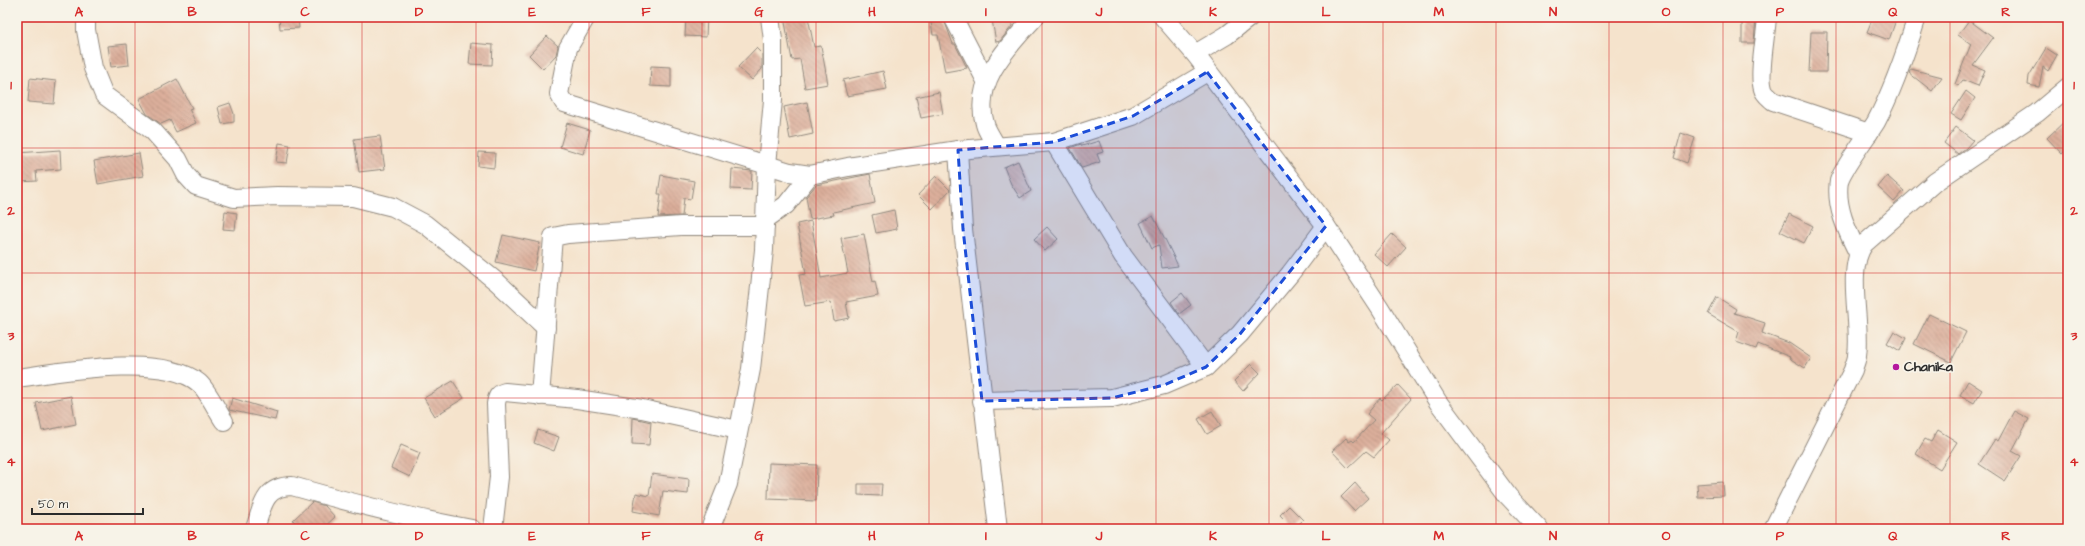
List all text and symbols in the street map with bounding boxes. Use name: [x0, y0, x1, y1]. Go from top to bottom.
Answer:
text: A: [75, 3, 84, 21]
text: B: [187, 3, 197, 21]
text: C: [300, 3, 310, 21]
text: D: [415, 3, 424, 21]
text: E: [528, 3, 536, 21]
text: F: [641, 3, 651, 21]
text: G: [754, 3, 764, 21]
text: H: [868, 3, 876, 21]
text: I: [985, 3, 987, 21]
text: J: [1095, 3, 1103, 21]
text: K: [1209, 3, 1217, 21]
text: L: [1321, 3, 1331, 21]
text: M: [1434, 3, 1445, 21]
text: N: [1549, 3, 1557, 21]
text: O: [1662, 3, 1671, 21]
text: P: [1776, 3, 1785, 21]
text: Q: [1888, 3, 1898, 21]
text: R: [2001, 3, 2011, 21]
text: 1: [10, 76, 12, 94]
text: 1: [2073, 76, 2075, 94]
text: 2: [6, 202, 15, 220]
text: 2: [2069, 202, 2078, 220]
text: 3: [7, 327, 15, 345]
text: 3: [2070, 327, 2078, 345]
place label: Chanika: [1904, 357, 1954, 377]
marker: Chanika: [1891, 362, 1901, 372]
text: 4: [7, 453, 16, 471]
text: 4: [2070, 453, 2079, 471]
scale bar: [32, 490, 143, 516]
text: 50 m: [38, 496, 69, 513]
text: A: [75, 527, 84, 545]
text: B: [187, 527, 197, 545]
text: C: [300, 527, 310, 545]
text: D: [415, 527, 424, 545]
text: E: [528, 527, 536, 545]
text: F: [641, 527, 651, 545]
text: G: [754, 527, 764, 545]
text: H: [868, 527, 876, 545]
text: I: [985, 527, 987, 545]
text: J: [1095, 527, 1103, 545]
text: K: [1209, 527, 1217, 545]
text: L: [1321, 527, 1331, 545]
text: M: [1434, 527, 1445, 545]
text: N: [1549, 527, 1557, 545]
text: O: [1662, 527, 1671, 545]
text: P: [1776, 527, 1785, 545]
text: Q: [1888, 527, 1898, 545]
text: R: [2001, 527, 2011, 545]

